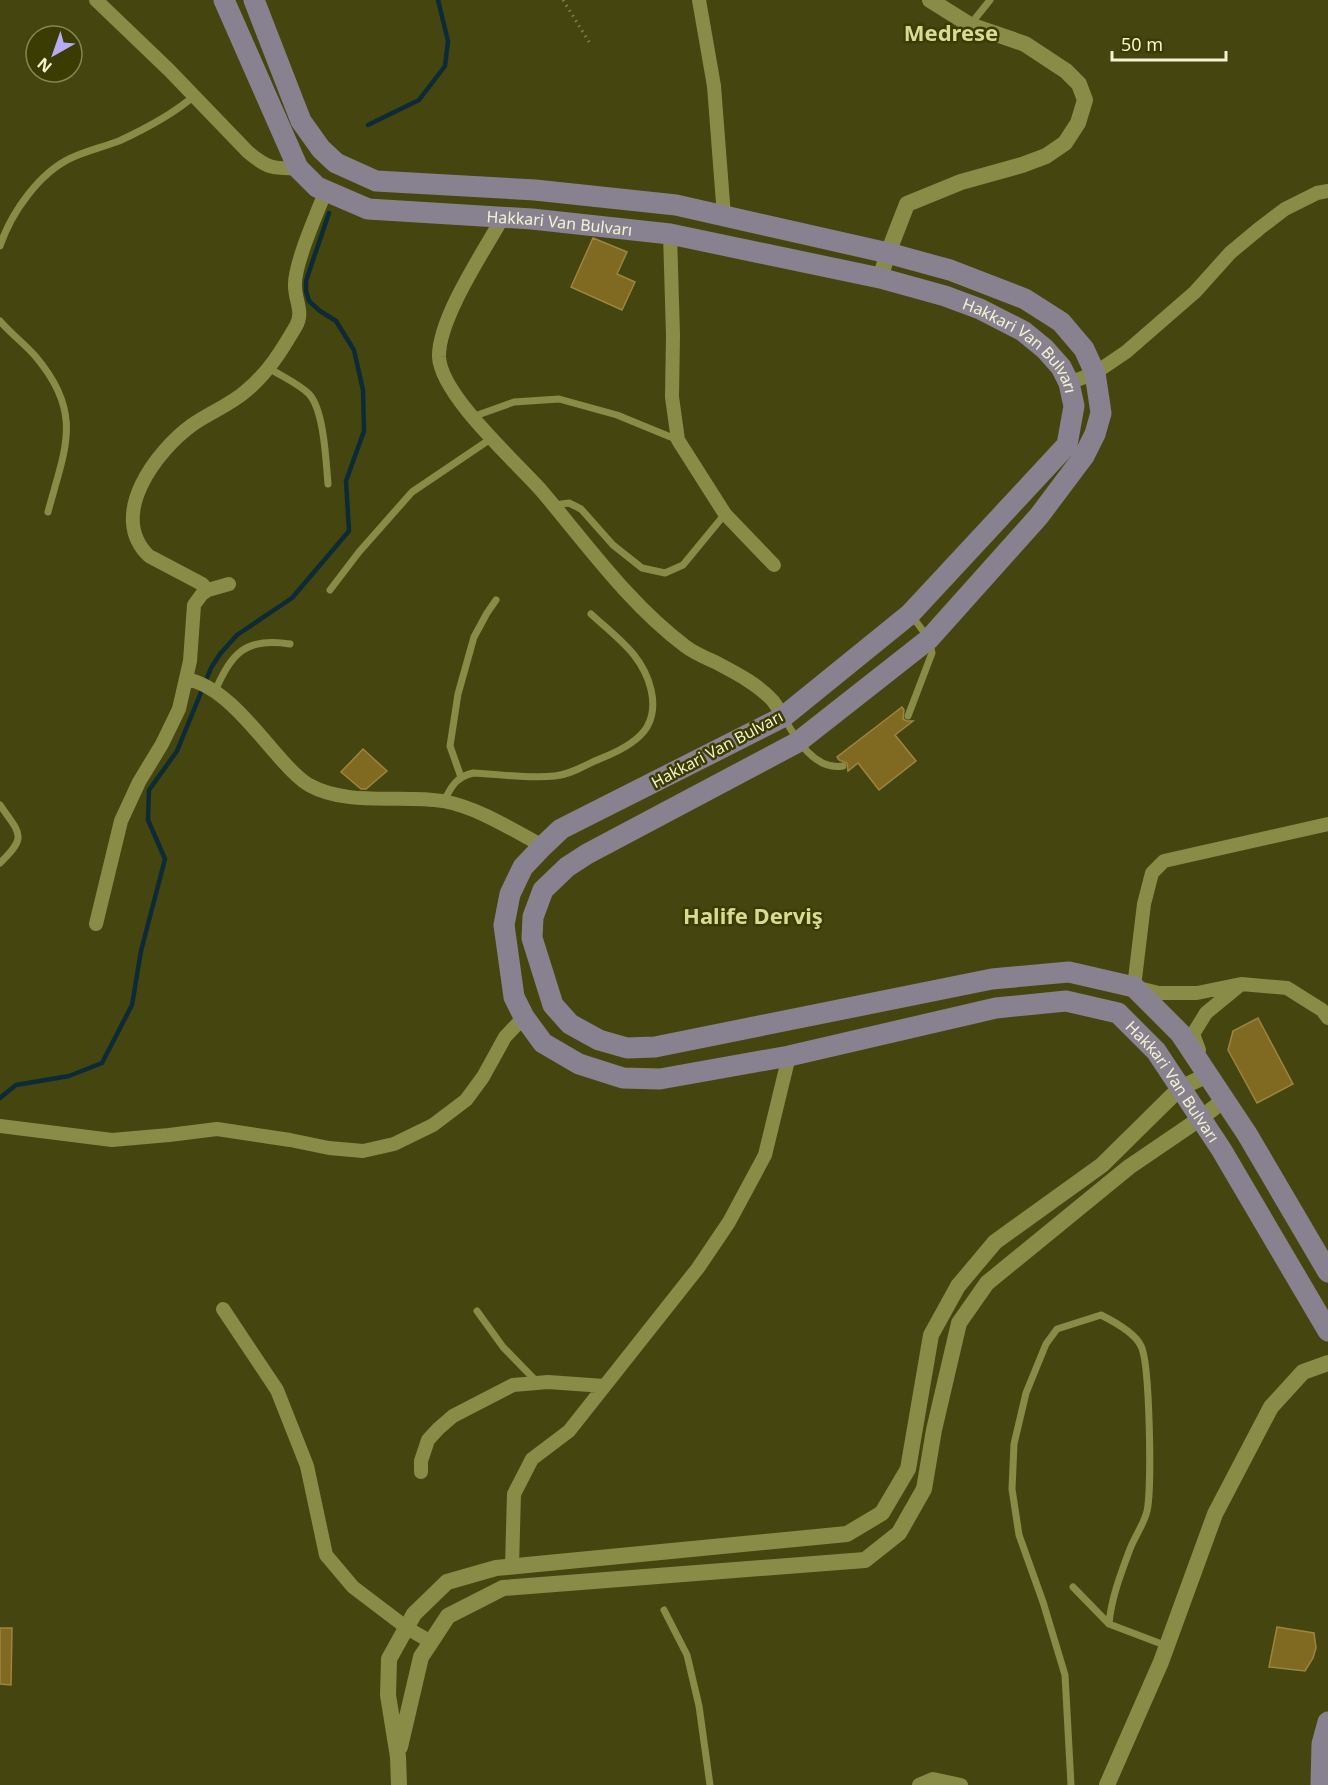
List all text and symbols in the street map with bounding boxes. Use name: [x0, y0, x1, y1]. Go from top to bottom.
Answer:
district label: Medrese: [904, 17, 998, 47]
north arrow: [24, 24, 84, 84]
scale bar: [1112, 24, 1226, 62]
text: 50 m: [1121, 32, 1163, 56]
text: N: [32, 53, 56, 78]
street label: Hakkari Van Bulvarı: [486, 205, 634, 241]
street label: Hakkari Van Bulvarı: [960, 293, 1082, 395]
street label: Hakkari Van Bulvarı: [647, 705, 787, 793]
district label: Halife Derviş: [683, 900, 823, 930]
street label: Hakkari Van Bulvarı: [1121, 1016, 1225, 1147]

